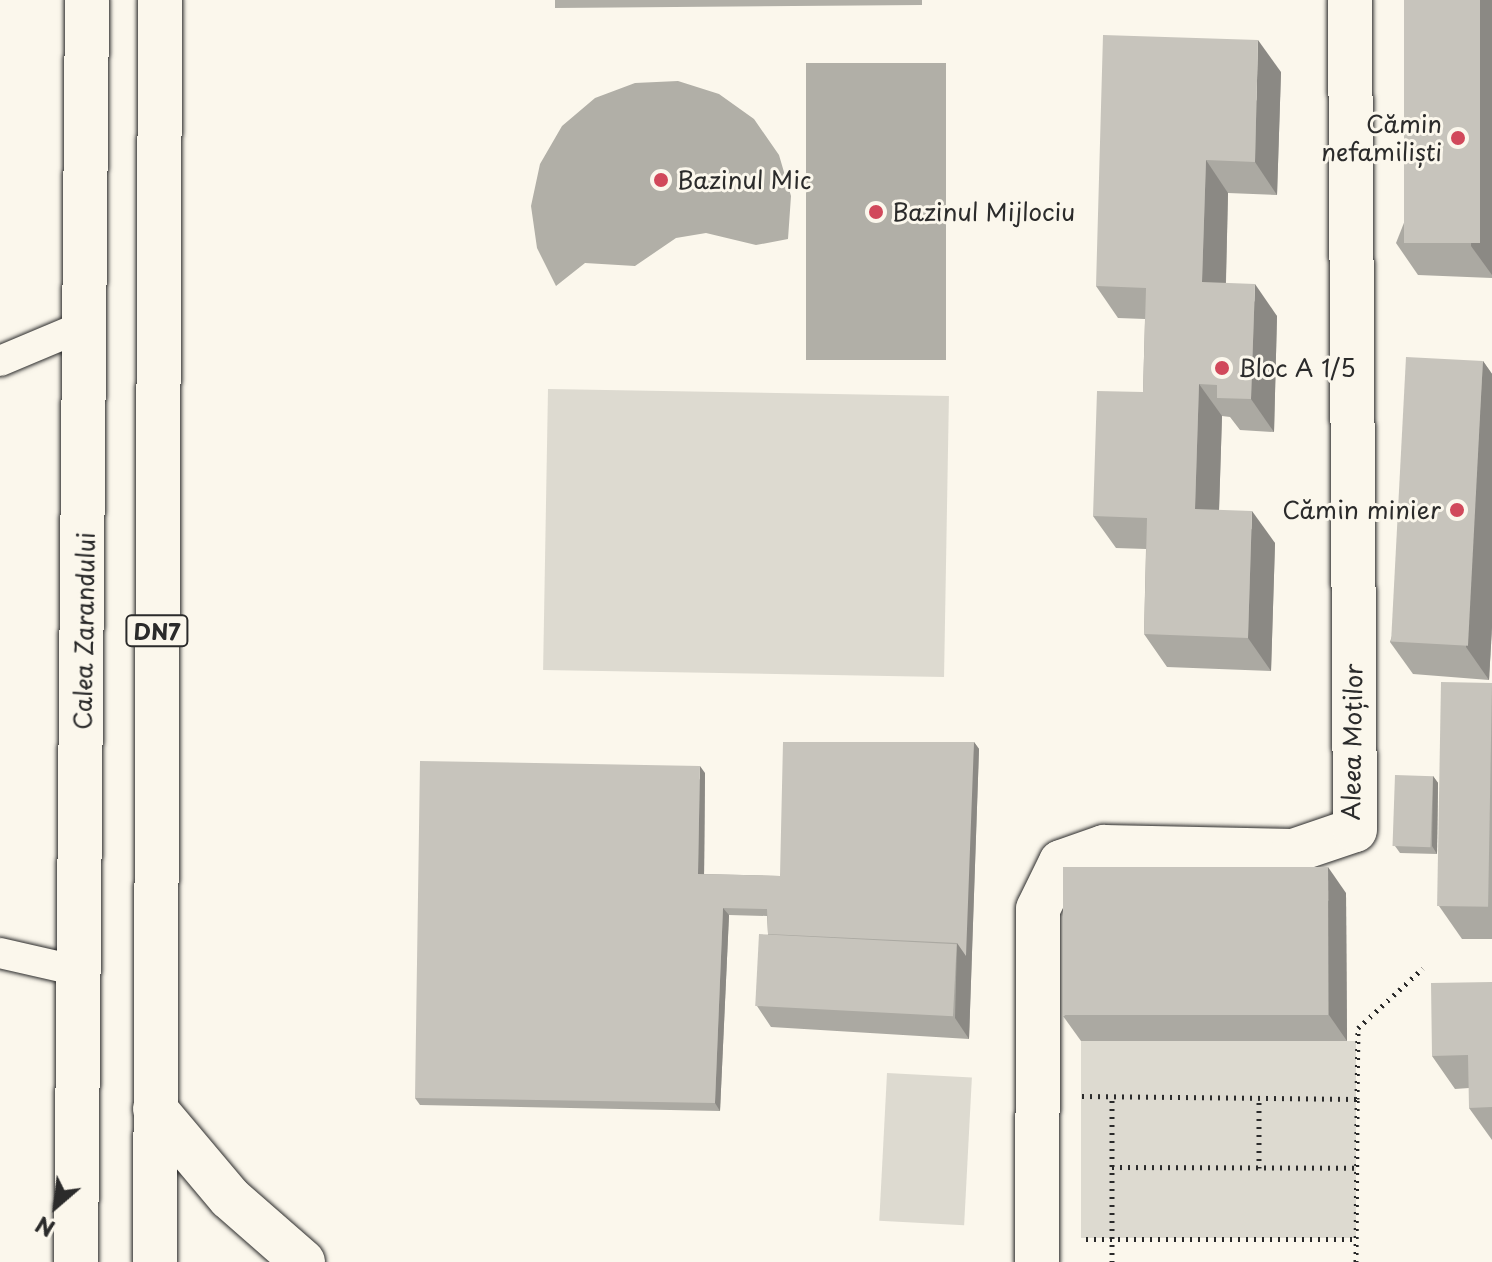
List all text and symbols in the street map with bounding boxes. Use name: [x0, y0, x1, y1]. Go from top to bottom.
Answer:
place label: Cămin nefamiliști: [1321, 110, 1442, 166]
marker: Cămin nefamiliști: [1449, 129, 1467, 147]
place label: Bazinul Mic: [677, 166, 810, 194]
marker: Bazinul Mic: [652, 171, 670, 189]
place label: Bazinul Mijlociu: [892, 198, 1074, 226]
marker: Bazinul Mijlociu: [867, 203, 885, 221]
place label: Bloc A 1/5: [1238, 354, 1358, 382]
marker: Bloc A 1/5: [1213, 359, 1231, 377]
place label: Cămin minier: [1283, 496, 1441, 524]
marker: Cămin minier: [1448, 501, 1466, 519]
street label: Calea Zarandului: [68, 531, 100, 731]
road number: DN7: [125, 613, 189, 649]
street label: Aleea Moților: [1336, 663, 1368, 821]
north arrow: [16, 1166, 96, 1246]
text: N: [29, 1209, 60, 1246]

